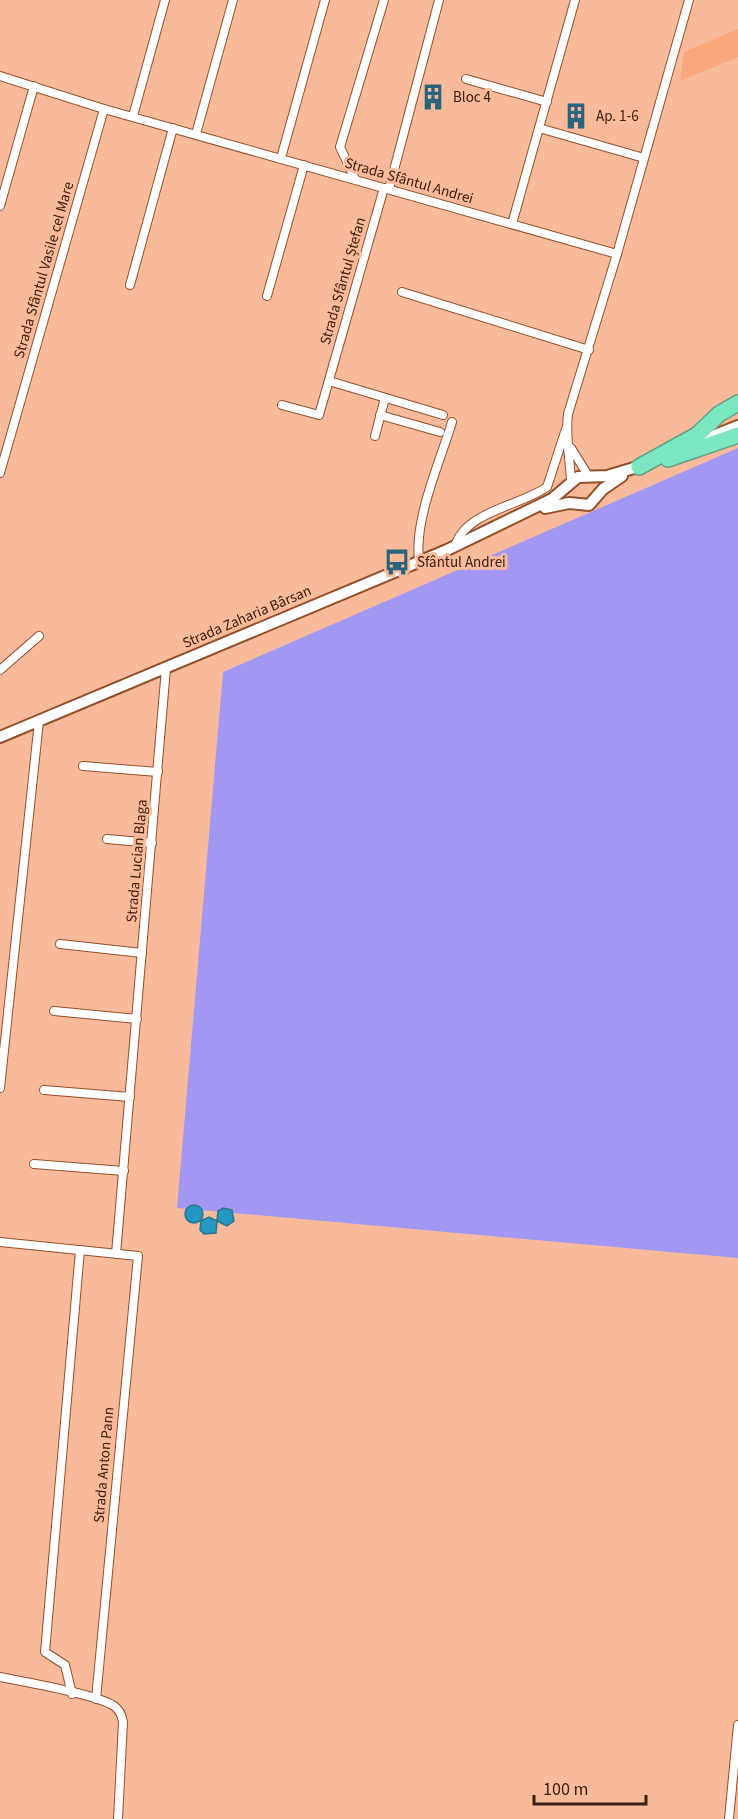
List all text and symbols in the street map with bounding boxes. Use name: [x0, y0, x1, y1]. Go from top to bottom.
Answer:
building icon: Bloc 4: [418, 82, 448, 112]
place label: Bloc 4: [453, 87, 492, 108]
building icon: Ap. 1-6: [561, 101, 591, 131]
place label: Ap. 1-6: [596, 106, 639, 127]
street label: Strada Sfântul Andrei: [342, 153, 476, 209]
street label: Strada Sfântul Vasile cel Mare: [9, 179, 79, 361]
street label: Strada Sfântul Ștefan: [315, 215, 371, 347]
bus stop icon: Sfântul Andrei: [382, 547, 412, 577]
place label: Sfântul Andrei: [417, 552, 506, 573]
street label: Strada Zaharia Bârsan: [179, 580, 315, 654]
street label: Strada Lucian Blaga: [121, 798, 153, 924]
street label: Strada Anton Pann: [88, 1406, 120, 1524]
scale bar: [534, 1768, 646, 1806]
text: 100 m: [543, 1777, 588, 1802]

